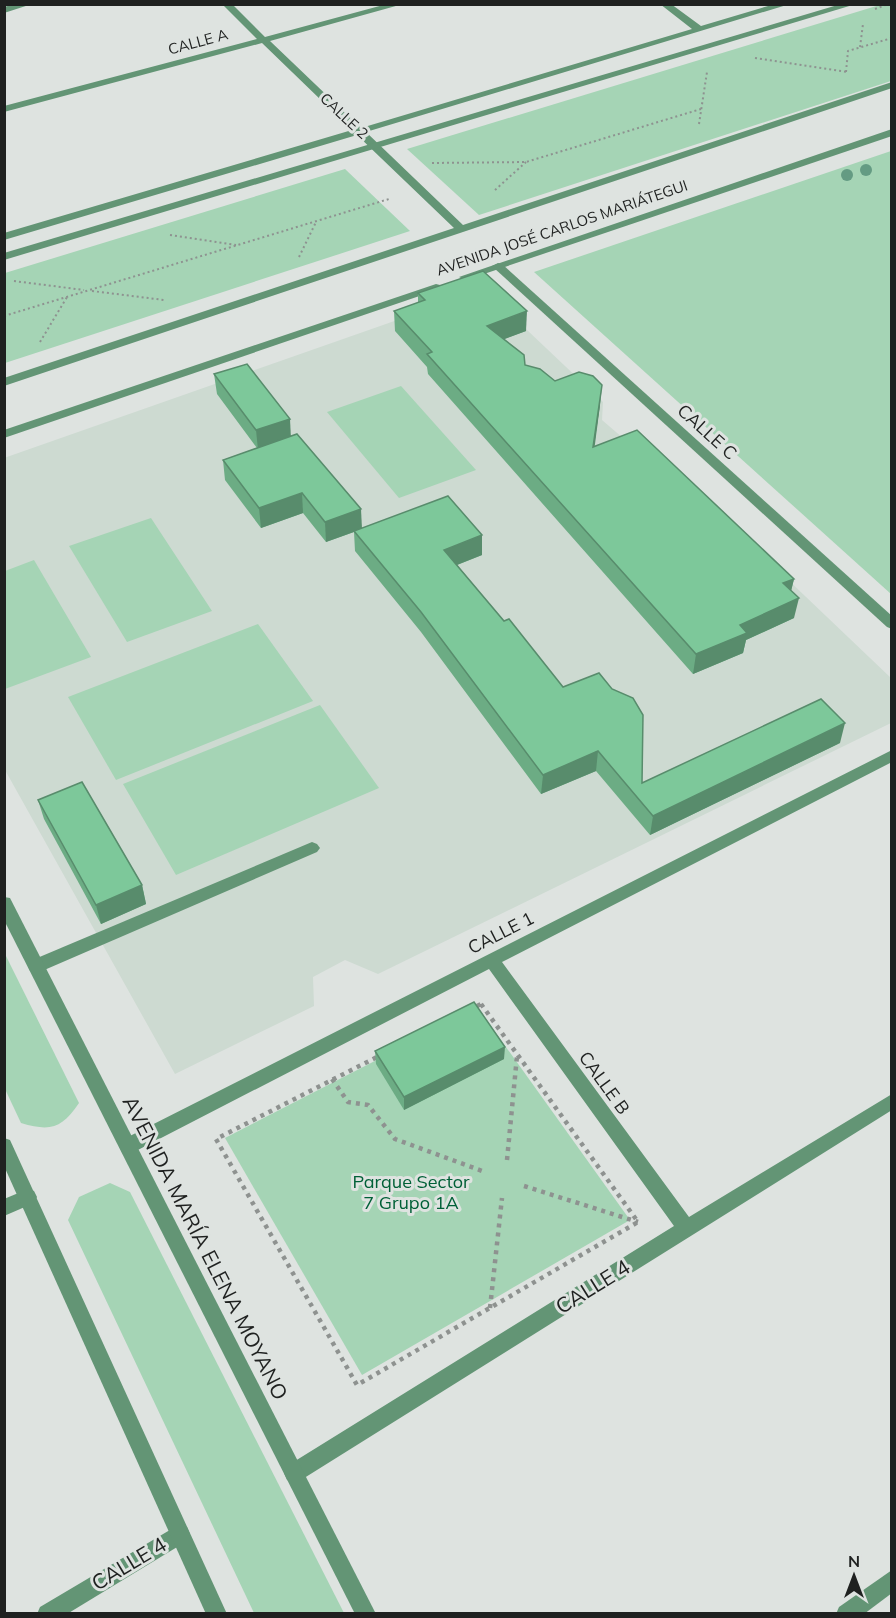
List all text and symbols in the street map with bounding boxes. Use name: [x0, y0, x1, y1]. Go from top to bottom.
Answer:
street label: CALLE A: [166, 24, 230, 59]
street label: CALLE 2: [316, 89, 372, 143]
street label: AVENIDA JOSÉ CARLOS MARIÁTEGUI: [434, 175, 690, 280]
street label: CALLE C: [673, 399, 742, 464]
street label: CALLE 1: [464, 906, 538, 959]
street label: CALLE B: [574, 1047, 635, 1119]
street label: AVENIDA MARÍA ELENA MOYANO: [118, 1091, 294, 1404]
park label: Parque Sector 7 Grupo 1A: [352, 1170, 470, 1214]
street label: CALLE 4: [550, 1253, 635, 1319]
street label: CALLE 4: [86, 1530, 171, 1596]
north arrow: [824, 1546, 884, 1606]
text: N: [848, 1551, 860, 1571]

